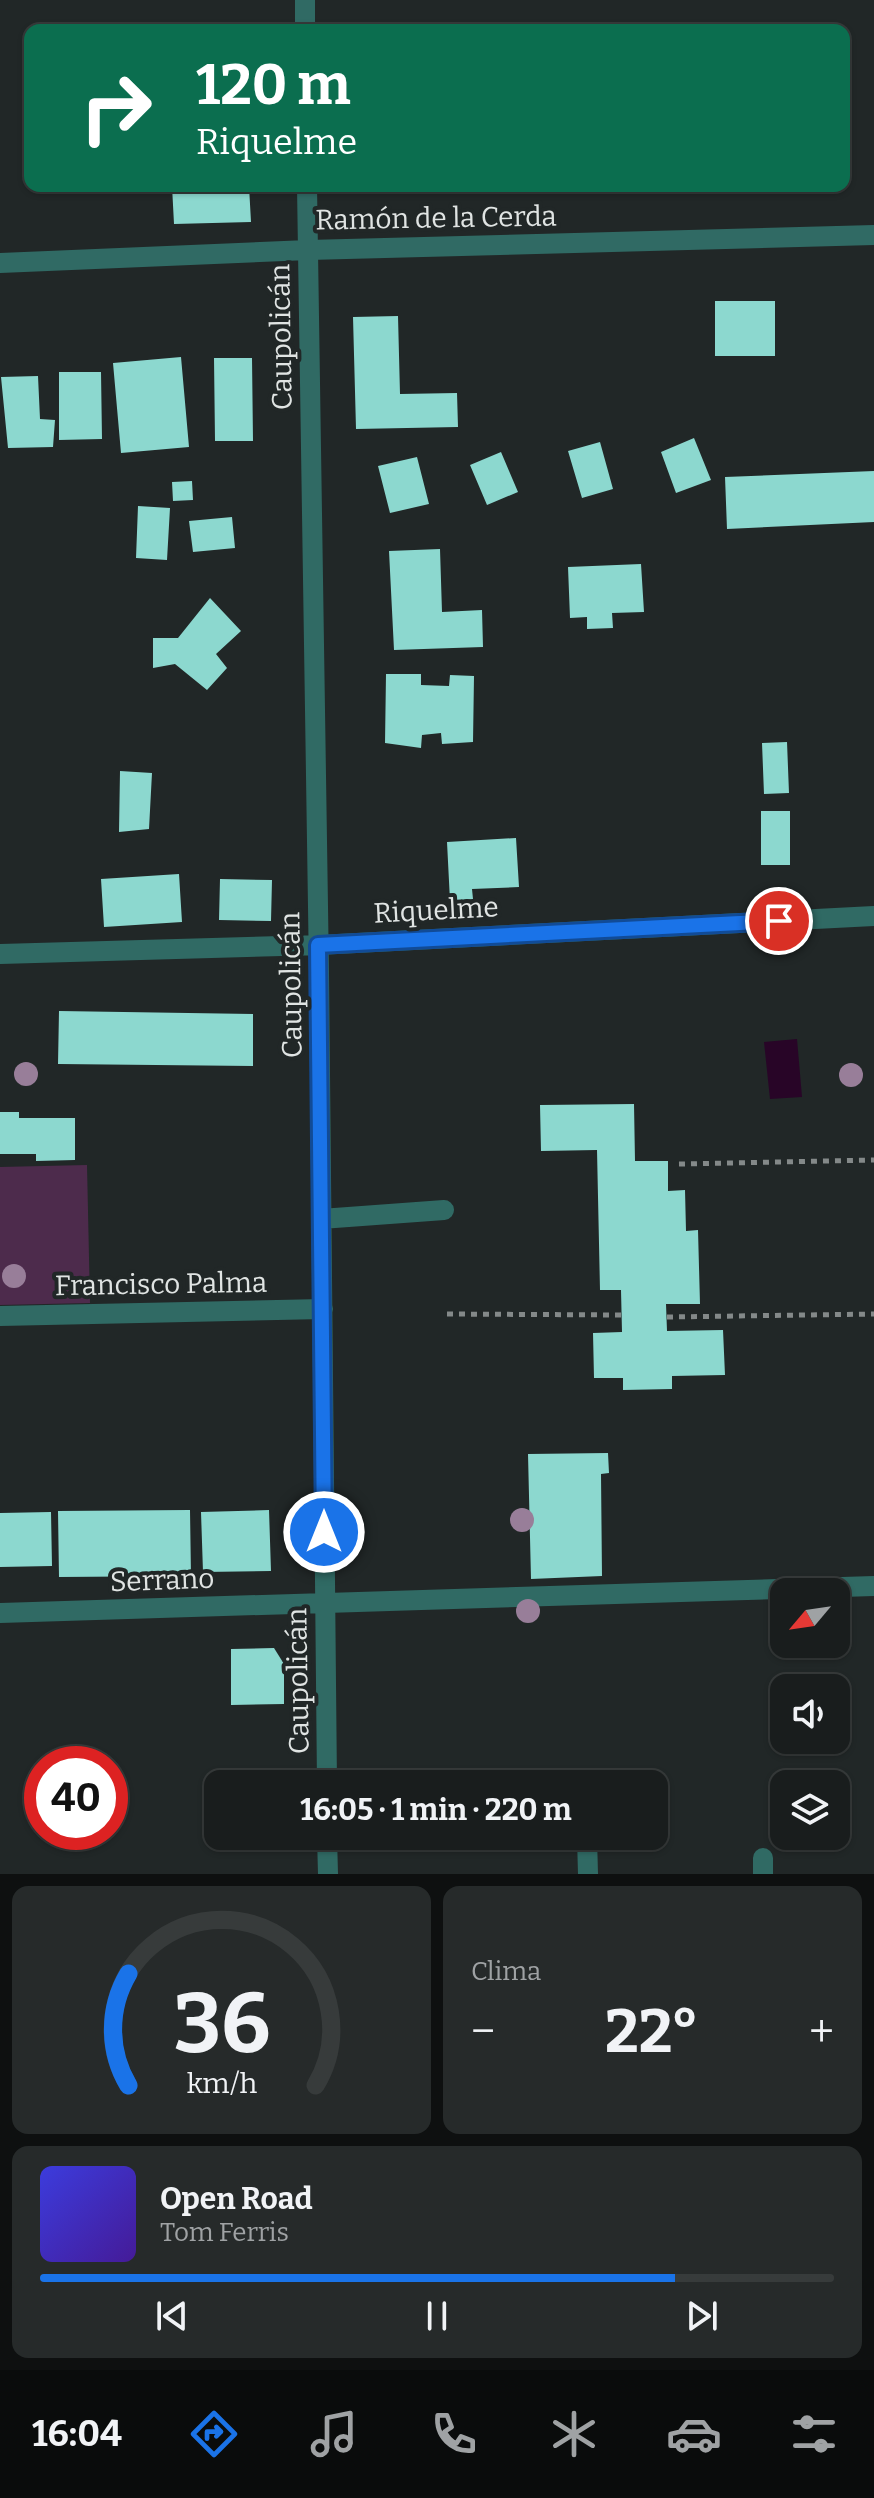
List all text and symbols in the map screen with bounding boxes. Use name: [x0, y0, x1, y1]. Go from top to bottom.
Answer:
text: 120 m: [196, 52, 351, 119]
icon: right: [64, 56, 168, 160]
text: Riquelme: [196, 120, 357, 164]
street label: Ramón de la Cerda: [315, 199, 557, 237]
street label: Caupolicán: [263, 263, 299, 410]
pin: [745, 887, 813, 955]
street label: Riquelme: [373, 890, 499, 930]
icon: arrive: [757, 899, 801, 943]
street label: Caupolicán: [273, 911, 309, 1058]
street label: Francisco Palma: [54, 1266, 268, 1302]
position arrow: [282, 1490, 366, 1574]
street label: Serrano: [109, 1562, 215, 1598]
north arrow: [770, 1578, 850, 1658]
map controls: [770, 1578, 850, 1850]
street label: Caupolicán: [280, 1607, 316, 1754]
button: sound: [770, 1674, 850, 1754]
speed limit sign: 40: [24, 1746, 128, 1850]
button: layers: [770, 1770, 850, 1850]
text: 16:05 · 1 min · 220 m: [300, 1792, 572, 1828]
text: Clima: [471, 1956, 541, 1987]
text: 36: [173, 1974, 270, 2074]
text: 22°: [605, 1996, 699, 2068]
text: −: [471, 2005, 495, 2058]
text: +: [809, 2005, 834, 2058]
text: km/h: [186, 2066, 257, 2101]
text: Open Road: [160, 2181, 313, 2217]
text: Tom Ferris: [160, 2217, 289, 2248]
icon: previous: [150, 2294, 194, 2338]
icon: pause: [415, 2294, 459, 2338]
icon: next: [680, 2294, 724, 2338]
icon: directions: [186, 2406, 242, 2462]
icon: music: [306, 2406, 362, 2462]
icon: phone: [426, 2406, 482, 2462]
icon: climate: [546, 2406, 602, 2462]
icon: car: [666, 2406, 722, 2462]
icon: filters: [786, 2406, 842, 2462]
text: 16:04: [32, 2412, 122, 2456]

